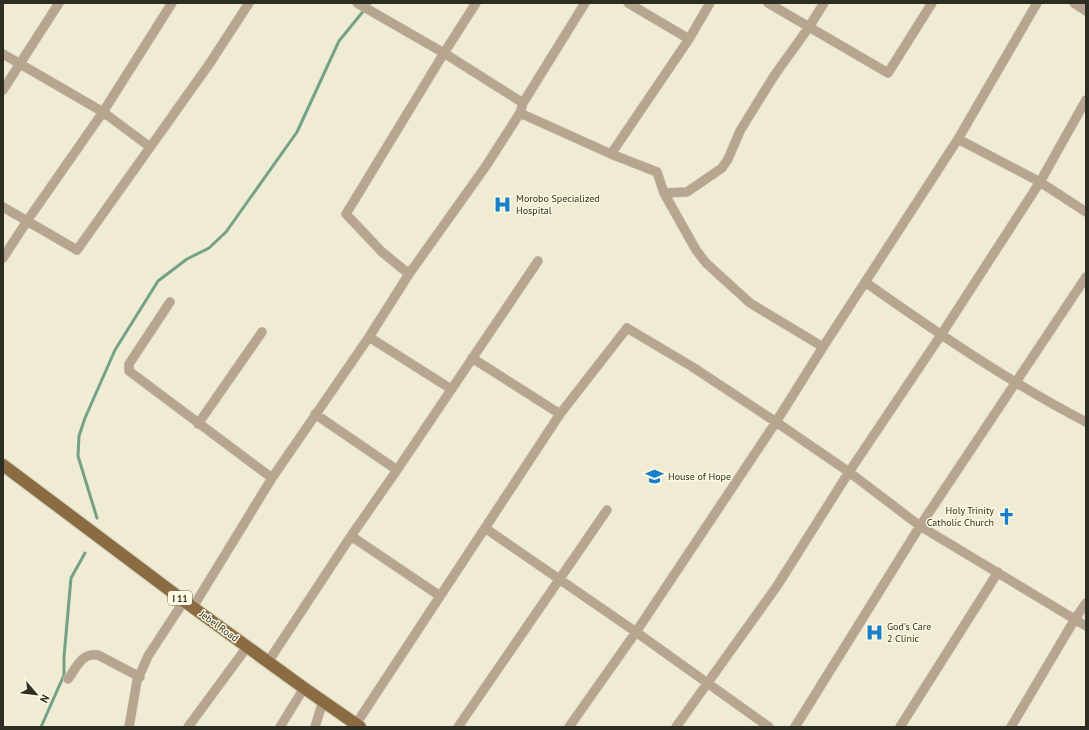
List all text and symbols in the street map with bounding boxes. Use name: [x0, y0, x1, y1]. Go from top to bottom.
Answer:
place label: Morobo Specialized Hospital: [516, 192, 600, 217]
hospital icon: Morobo Specialized Hospital: [493, 194, 513, 214]
school or university icon: House of Hope: [645, 466, 665, 486]
place label: House of Hope: [668, 470, 731, 483]
place label: Holy Trinity Catholic Church: [927, 504, 994, 529]
church icon: Holy Trinity Catholic Church: [997, 506, 1017, 526]
road number: I 11: [168, 591, 192, 605]
street label: Jebel Road: [196, 607, 241, 645]
place label: God's Care 2 Clinic: [887, 620, 931, 645]
hospital icon: God's Care 2 Clinic: [864, 622, 884, 642]
north arrow: [16, 674, 56, 714]
text: N: [37, 692, 53, 705]

